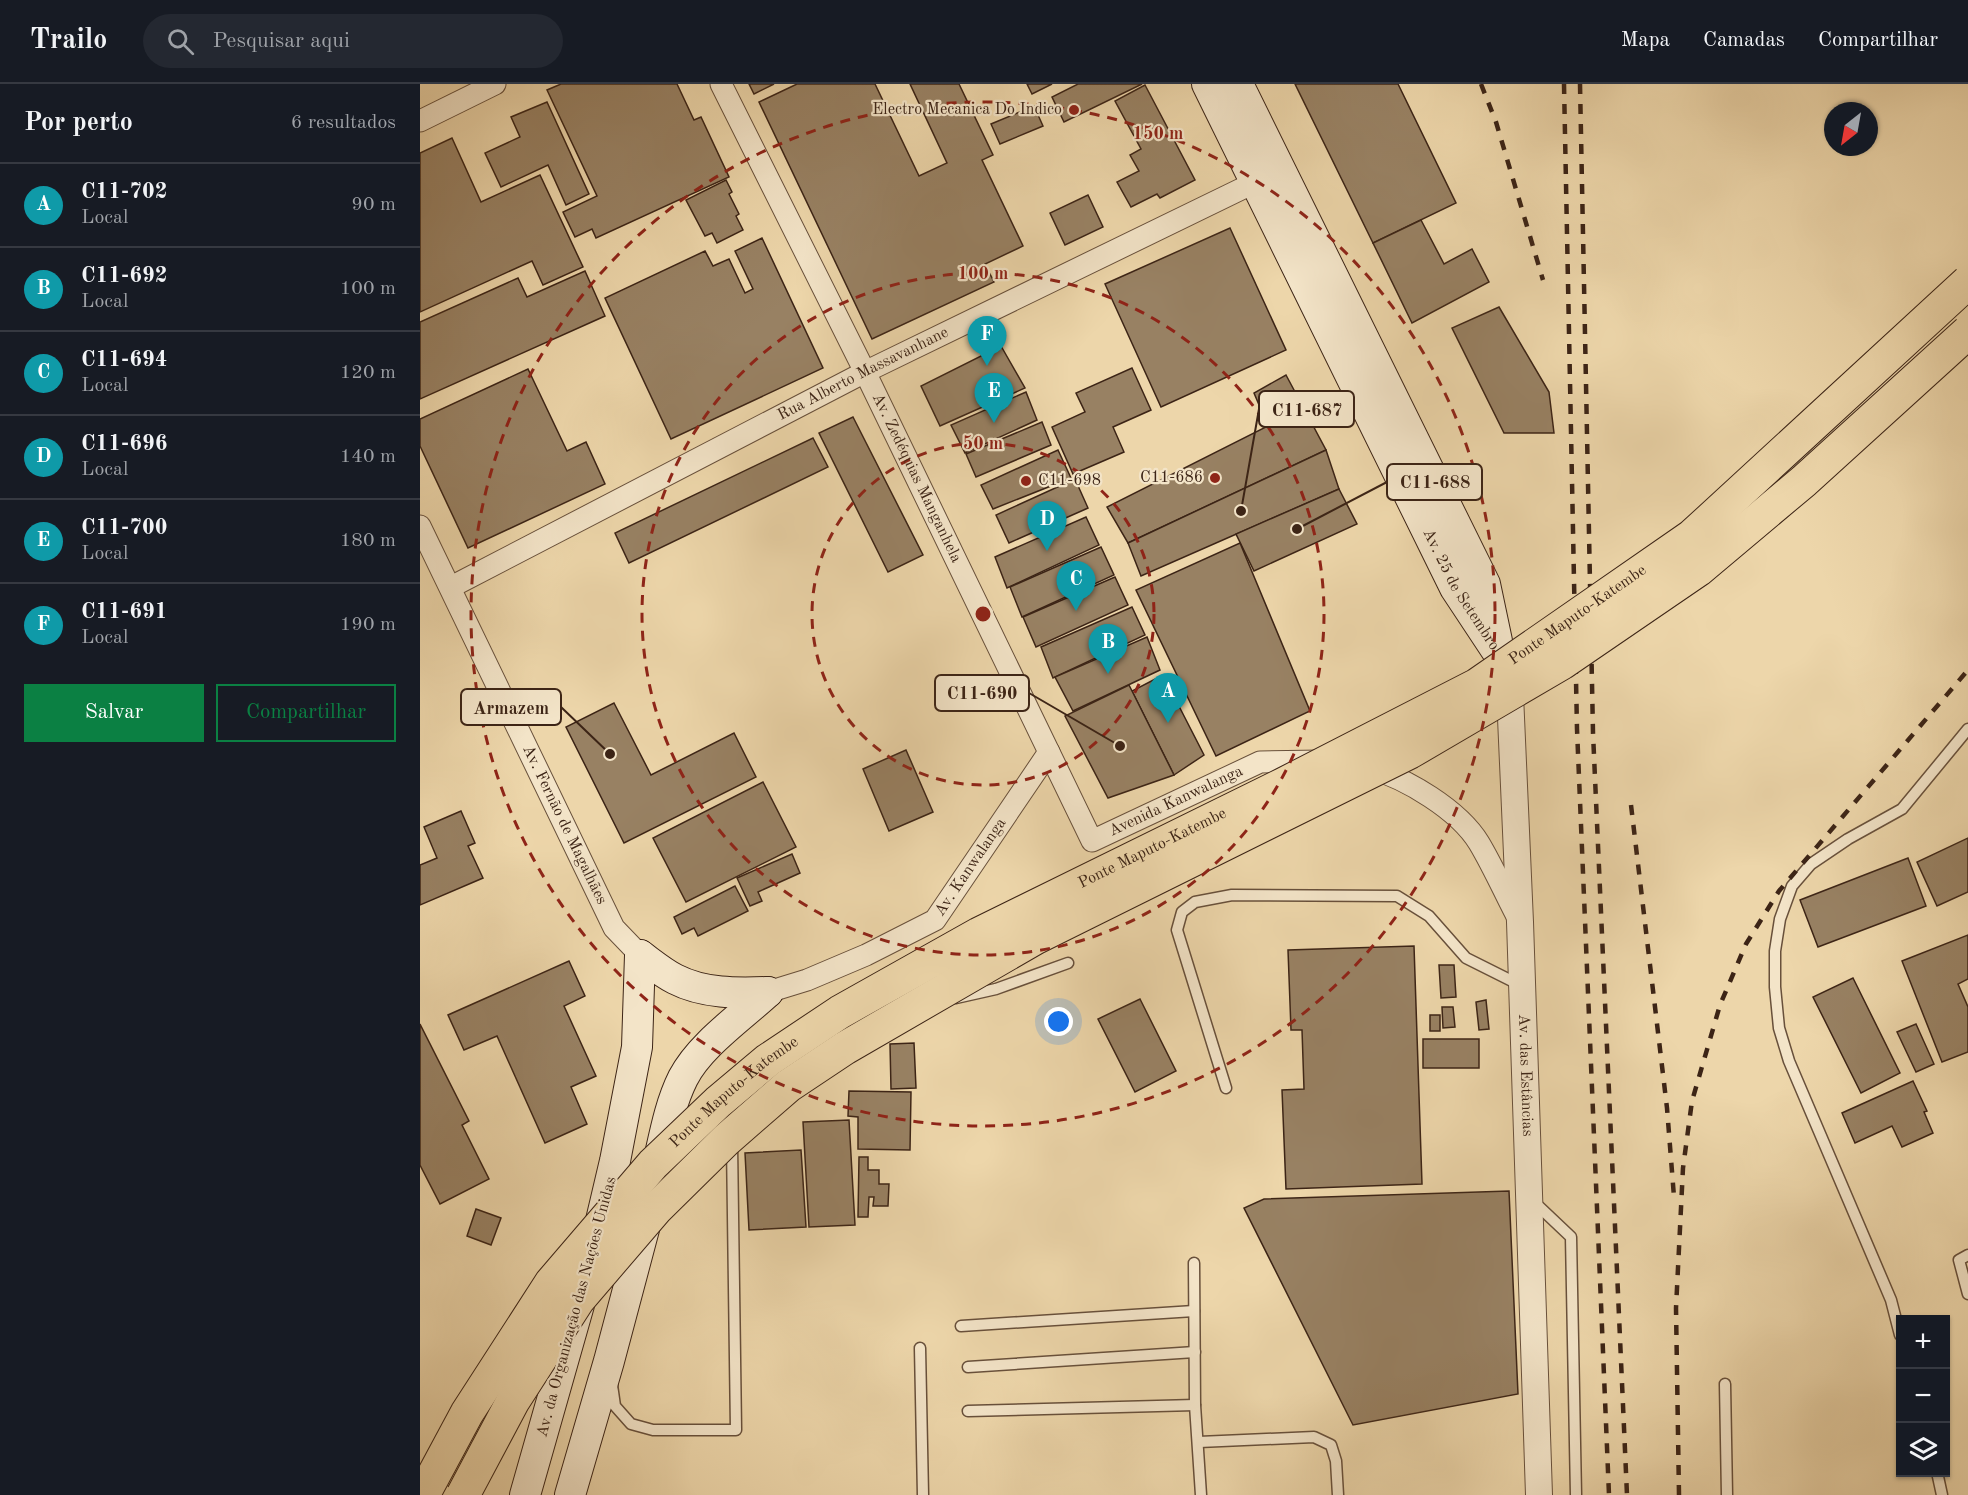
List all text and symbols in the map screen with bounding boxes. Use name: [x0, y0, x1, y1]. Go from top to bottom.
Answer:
search box: [143, 14, 563, 68]
icon: search: [164, 25, 197, 58]
text: Trailo: [30, 27, 107, 55]
text: Pesquisar aqui: [212, 30, 350, 52]
text: Mapa: [1621, 30, 1670, 51]
text: Camadas: [1703, 30, 1785, 51]
text: Compartilhar: [1818, 30, 1938, 51]
place label: Electro Mecanica Do Indico: [872, 102, 1062, 118]
north arrow: [1824, 102, 1878, 156]
marker: Electro Mecanica Do Indico: [1067, 103, 1081, 117]
text: Por perto: [24, 110, 133, 136]
text: 6 resultados: [291, 113, 396, 133]
text: 150 m: [1133, 125, 1183, 143]
text: C11-702: [81, 181, 167, 203]
text: A: [36, 195, 51, 215]
text: 90 m: [351, 195, 396, 215]
text: Local: [81, 208, 128, 228]
text: C11-692: [81, 265, 167, 287]
text: 100 m: [958, 265, 1008, 283]
text: B: [36, 279, 51, 299]
text: 100 m: [340, 279, 396, 299]
text: Local: [81, 292, 128, 312]
pin: F: [968, 316, 1006, 366]
street label: Rua Alberto Massavanhane: [775, 325, 951, 424]
text: C11-694: [81, 349, 167, 371]
text: C: [37, 363, 50, 383]
text: 120 m: [340, 363, 396, 383]
pin: E: [974, 374, 1014, 423]
text: Local: [81, 376, 128, 396]
street label: Av. Zedéquias Manganhela: [869, 391, 964, 565]
callout: C11-687: [1259, 391, 1354, 427]
text: C11-687: [1272, 402, 1342, 420]
text: C11-696: [81, 433, 167, 455]
text: 50 m: [963, 435, 1003, 453]
text: D: [36, 447, 51, 467]
text: 140 m: [340, 447, 396, 467]
text: Local: [81, 460, 128, 480]
callout: C11-688: [1387, 464, 1482, 500]
place label: C11-686: [1140, 470, 1203, 486]
marker: C11-686: [1208, 471, 1222, 485]
place label: C11-698: [1038, 473, 1101, 489]
marker: C11-698: [1019, 474, 1033, 488]
text: C11-688: [1400, 474, 1470, 492]
pin: D: [1028, 502, 1066, 551]
text: C11-700: [81, 517, 167, 539]
street label: Av. 25 de Setembro: [1419, 527, 1502, 653]
text: E: [37, 531, 50, 551]
text: 180 m: [340, 531, 396, 551]
text: Local: [81, 544, 128, 564]
pin: C: [1056, 562, 1096, 611]
street label: Ponte Maputo-Katembe: [1506, 562, 1649, 668]
text: C11-691: [81, 601, 167, 623]
centre of rings: [973, 604, 993, 624]
text: F: [37, 615, 50, 635]
text: 190 m: [340, 615, 396, 635]
pin: B: [1088, 624, 1128, 674]
text: Local: [81, 628, 128, 648]
pin: A: [1148, 674, 1188, 723]
callout: C11-690: [935, 675, 1029, 711]
button: Salvar: [24, 684, 204, 742]
button: Compartilhar: [216, 684, 396, 742]
text: C11-690: [947, 685, 1017, 703]
callout: Armazem: [461, 689, 561, 725]
text: Armazem: [473, 700, 549, 718]
street label: Av. Fernão de Magalhães: [519, 743, 609, 907]
street label: Avenida Kanwalanga: [1107, 763, 1246, 840]
street label: Ponte Maputo-Katembe: [1076, 806, 1229, 892]
street label: Av. Kanwalanga: [932, 815, 1010, 919]
your location: [1044, 1007, 1073, 1036]
street label: Av. das Estâncias: [1515, 1014, 1535, 1137]
street label: Ponte Maputo-Katembe: [667, 1034, 801, 1151]
street label: Av. da Organização das Nações Unidas: [534, 1175, 620, 1439]
map controls: [1896, 1315, 1950, 1477]
button: +: [1896, 1315, 1950, 1369]
button: −: [1896, 1369, 1950, 1423]
button: layers: [1896, 1423, 1950, 1477]

